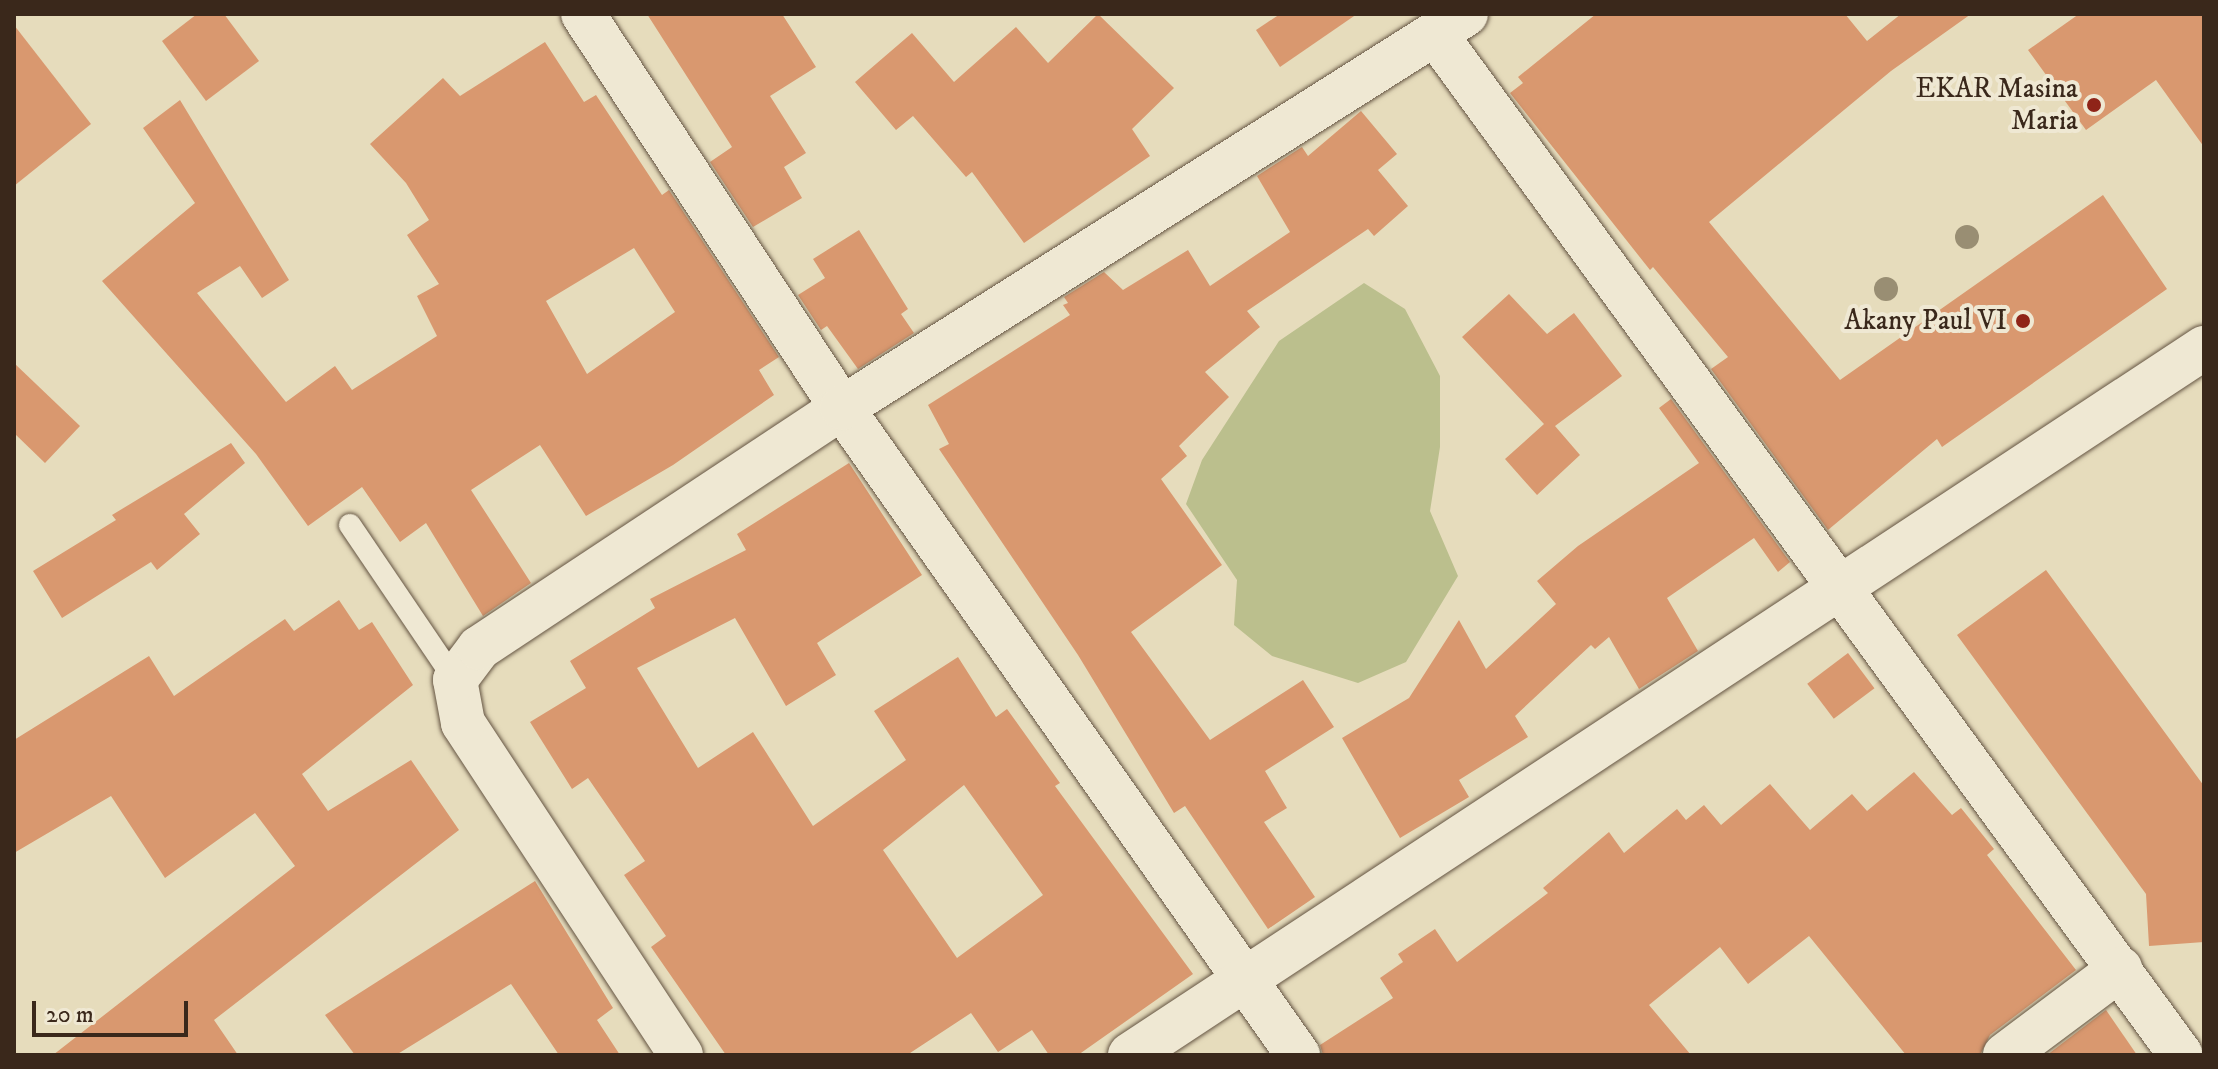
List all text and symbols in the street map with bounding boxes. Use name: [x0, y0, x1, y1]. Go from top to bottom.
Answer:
place label: EKAR Masina Maria: [1915, 72, 2078, 138]
marker: EKAR Masina Maria: [2085, 96, 2103, 114]
place label: Akany Paul VI: [1844, 304, 2007, 338]
marker: Akany Paul VI: [2014, 312, 2032, 330]
scale bar: [36, 985, 192, 1035]
text: 20 m: [46, 1000, 94, 1030]

